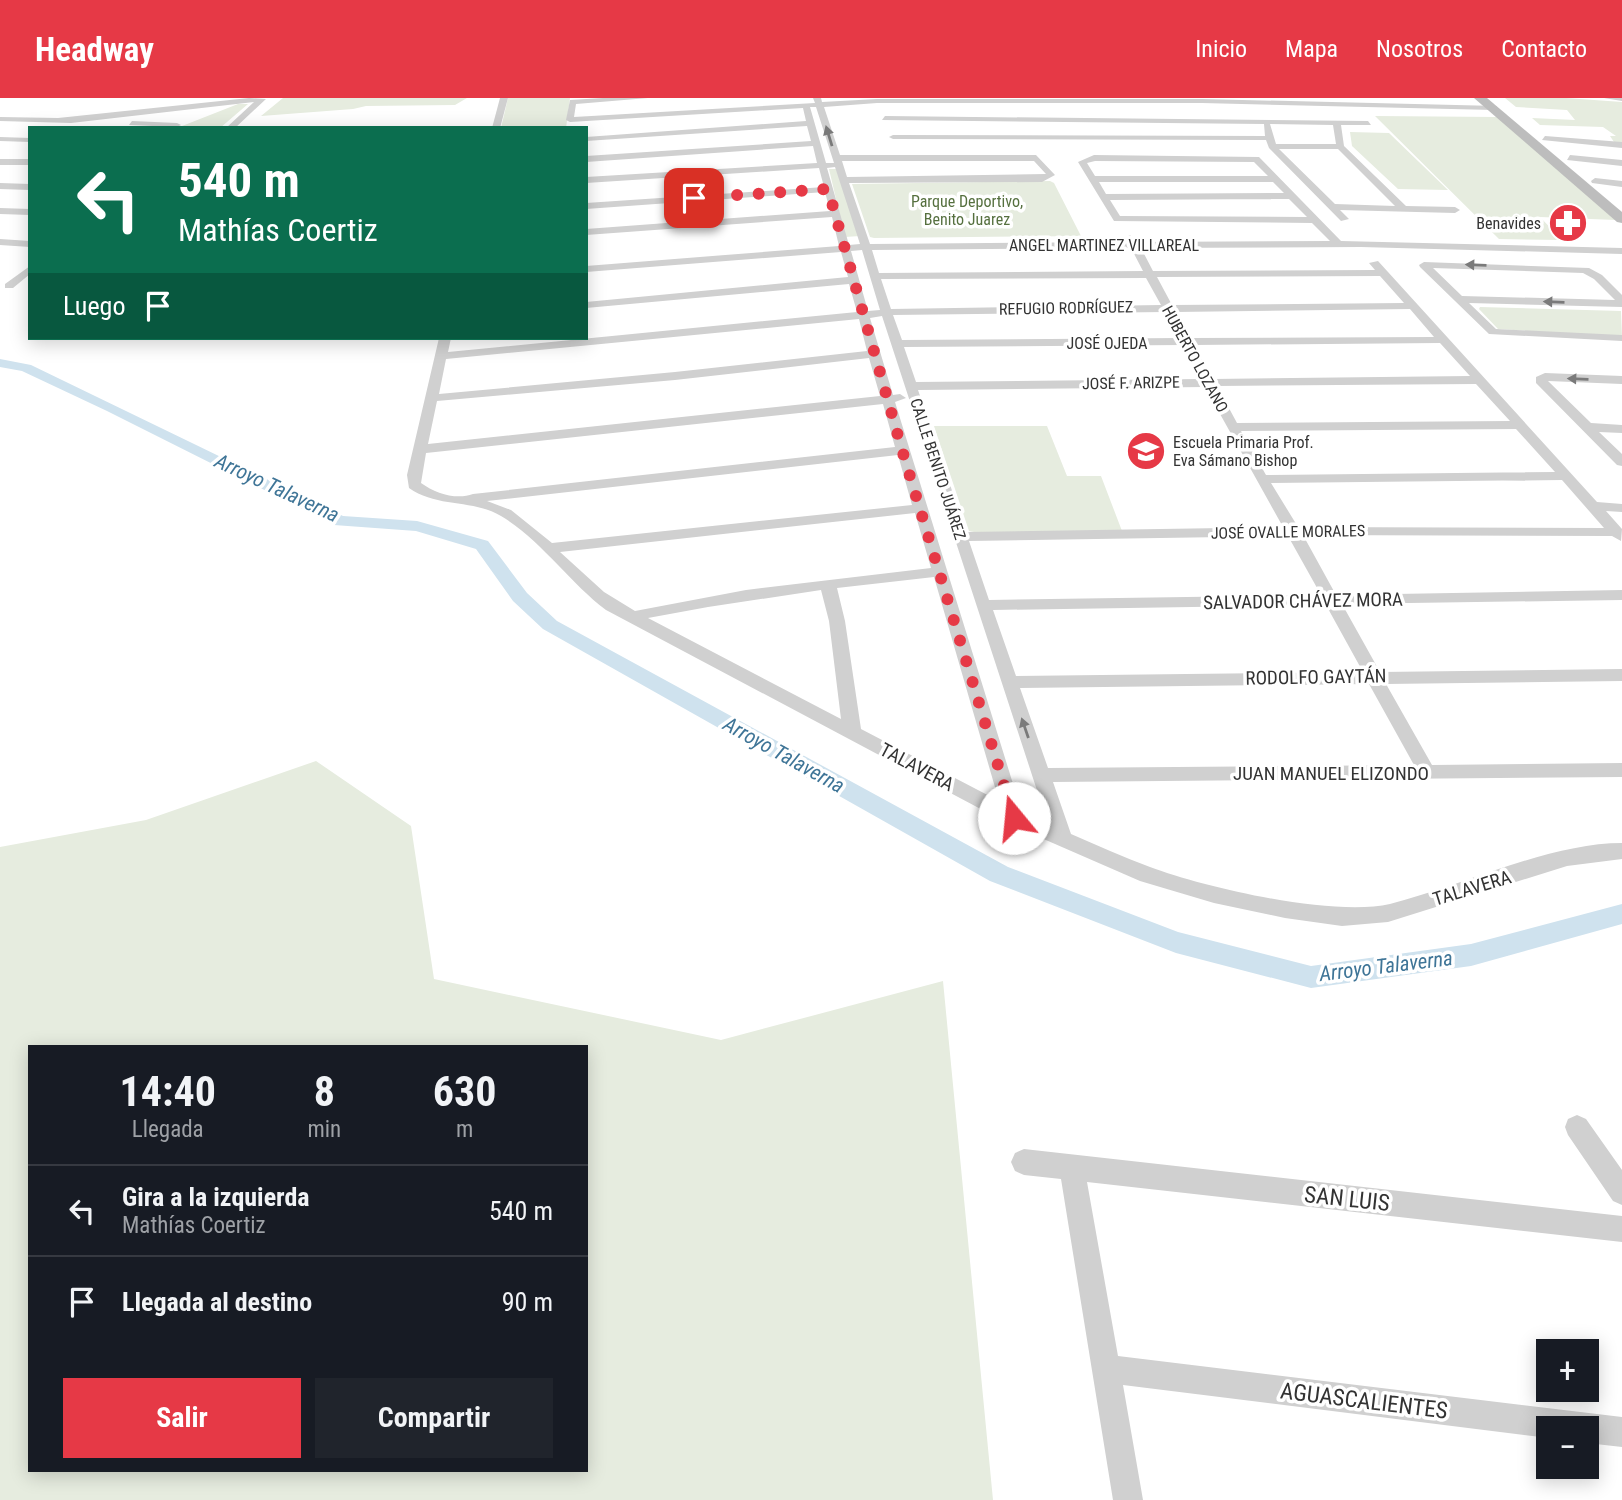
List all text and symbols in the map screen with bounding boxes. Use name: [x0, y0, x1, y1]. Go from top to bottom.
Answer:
text: Headway: [35, 30, 154, 69]
text: Inicio: [1195, 35, 1247, 63]
text: Mapa: [1285, 35, 1338, 63]
text: Nosotros: [1376, 35, 1463, 63]
text: Contacto: [1501, 35, 1587, 63]
one-way arrow: [823, 125, 833, 146]
text: 540 m: [178, 152, 300, 209]
icon: left: [63, 154, 154, 245]
pin: [664, 168, 724, 228]
icon: arrive: [675, 179, 713, 217]
park label: Parque Deportivo, Benito Juarez: [911, 192, 1023, 229]
pharmacy icon: Benavides: [1547, 202, 1589, 244]
text: Mathías Coertiz: [178, 211, 378, 249]
place label: Benavides: [1476, 214, 1541, 233]
street label: ANGEL MARTINEZ VILLAREAL: [1009, 236, 1200, 255]
one-way arrow: [1465, 259, 1487, 270]
icon: arrive: [139, 287, 177, 325]
text: Luego: [63, 291, 125, 321]
one-way arrow: [1543, 296, 1565, 308]
street label: REFUGIO RODRÍGUEZ: [999, 297, 1133, 319]
street label: HUBERTO LOZANO: [1158, 303, 1232, 415]
street label: JOSÉ OJEDA: [1067, 334, 1147, 353]
street label: JOSÉ F. ARIZPE: [1082, 373, 1180, 393]
one-way arrow: [1567, 373, 1589, 384]
street label: CALLE BENITO JUÁREZ: [906, 396, 970, 542]
school or university icon: Escuela Primaria Prof. Eva Sámano Bishop: [1125, 430, 1167, 472]
place label: Escuela Primaria Prof. Eva Sámano Bishop: [1173, 433, 1314, 470]
water label: Arroyo Talaverna: [210, 448, 343, 527]
street label: JOSÉ OVALLE MORALES: [1211, 521, 1365, 543]
street label: SALVADOR CHÁVEZ MORA: [1203, 588, 1403, 614]
street label: RODOLFO GAYTÁN: [1245, 664, 1387, 690]
water label: Arroyo Talaverna: [719, 711, 849, 798]
one-way arrow: [1019, 718, 1030, 739]
street label: TALAVERA: [876, 738, 958, 796]
street label: JUAN MANUEL ELIZONDO: [1233, 762, 1429, 785]
position arrow: [977, 781, 1051, 855]
street label: TALAVERA: [1430, 865, 1514, 911]
water label: Arroyo Talaverna: [1317, 946, 1454, 986]
text: 14:40: [120, 1067, 216, 1116]
text: 8: [314, 1067, 335, 1116]
text: 630: [433, 1067, 496, 1116]
text: Llegada: [132, 1116, 204, 1143]
text: min: [307, 1116, 341, 1143]
text: m: [456, 1116, 473, 1143]
street label: SAN LUIS: [1303, 1181, 1391, 1217]
text: Gira a la izquierda: [122, 1182, 310, 1212]
icon: left: [63, 1192, 101, 1230]
text: 540 m: [489, 1196, 553, 1226]
text: Mathías Coertiz: [122, 1212, 266, 1239]
icon: arrive: [63, 1283, 101, 1321]
text: Llegada al destino: [122, 1287, 312, 1317]
text: 90 m: [502, 1287, 553, 1317]
map controls: [1536, 1339, 1599, 1479]
button: +: [1536, 1339, 1599, 1402]
street label: AGUASCALIENTES: [1279, 1377, 1449, 1425]
button: Salir: [63, 1378, 301, 1458]
button: Compartir: [315, 1378, 553, 1458]
button: −: [1536, 1416, 1599, 1479]

